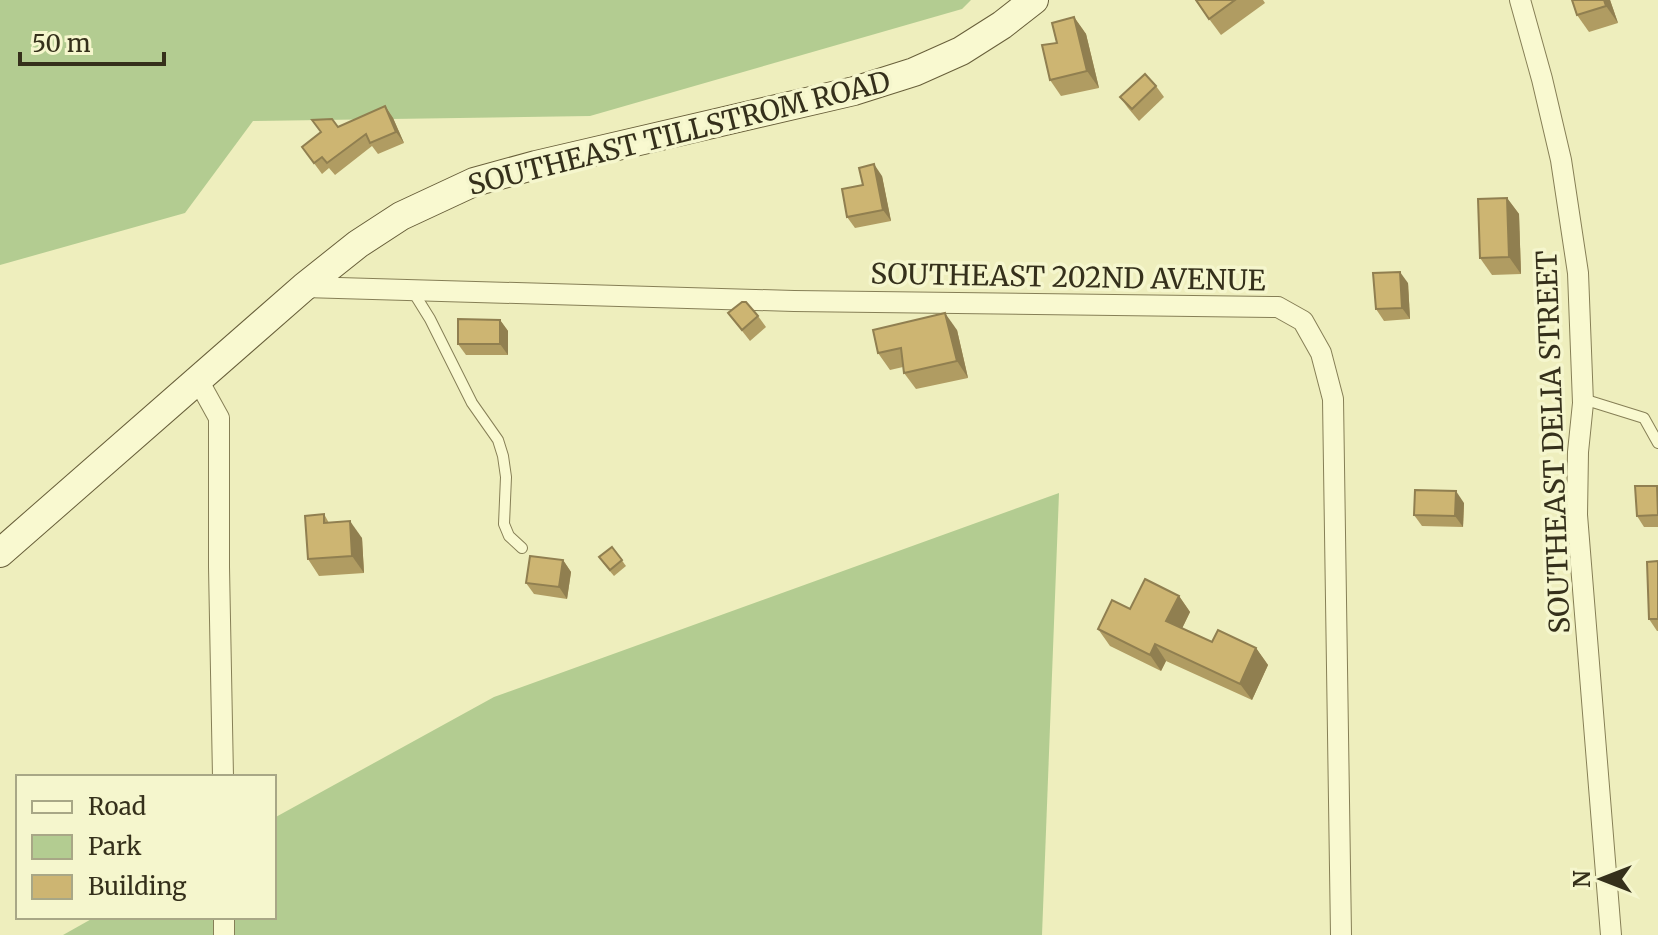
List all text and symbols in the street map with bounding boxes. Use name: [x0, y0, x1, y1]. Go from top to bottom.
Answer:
scale bar: [20, 16, 164, 66]
text: 50 m: [32, 28, 91, 59]
street label: SOUTHEAST TILLSTROM ROAD: [464, 63, 894, 203]
street label: SOUTHEAST DELIA STREET: [1528, 250, 1578, 634]
street label: SOUTHEAST 202ND AVENUE: [870, 256, 1266, 298]
legend: [16, 775, 276, 919]
text: Road: [88, 791, 146, 822]
text: Park: [88, 831, 142, 862]
north arrow: [1562, 839, 1642, 919]
text: N: [1568, 870, 1596, 888]
text: Building: [88, 871, 187, 902]

